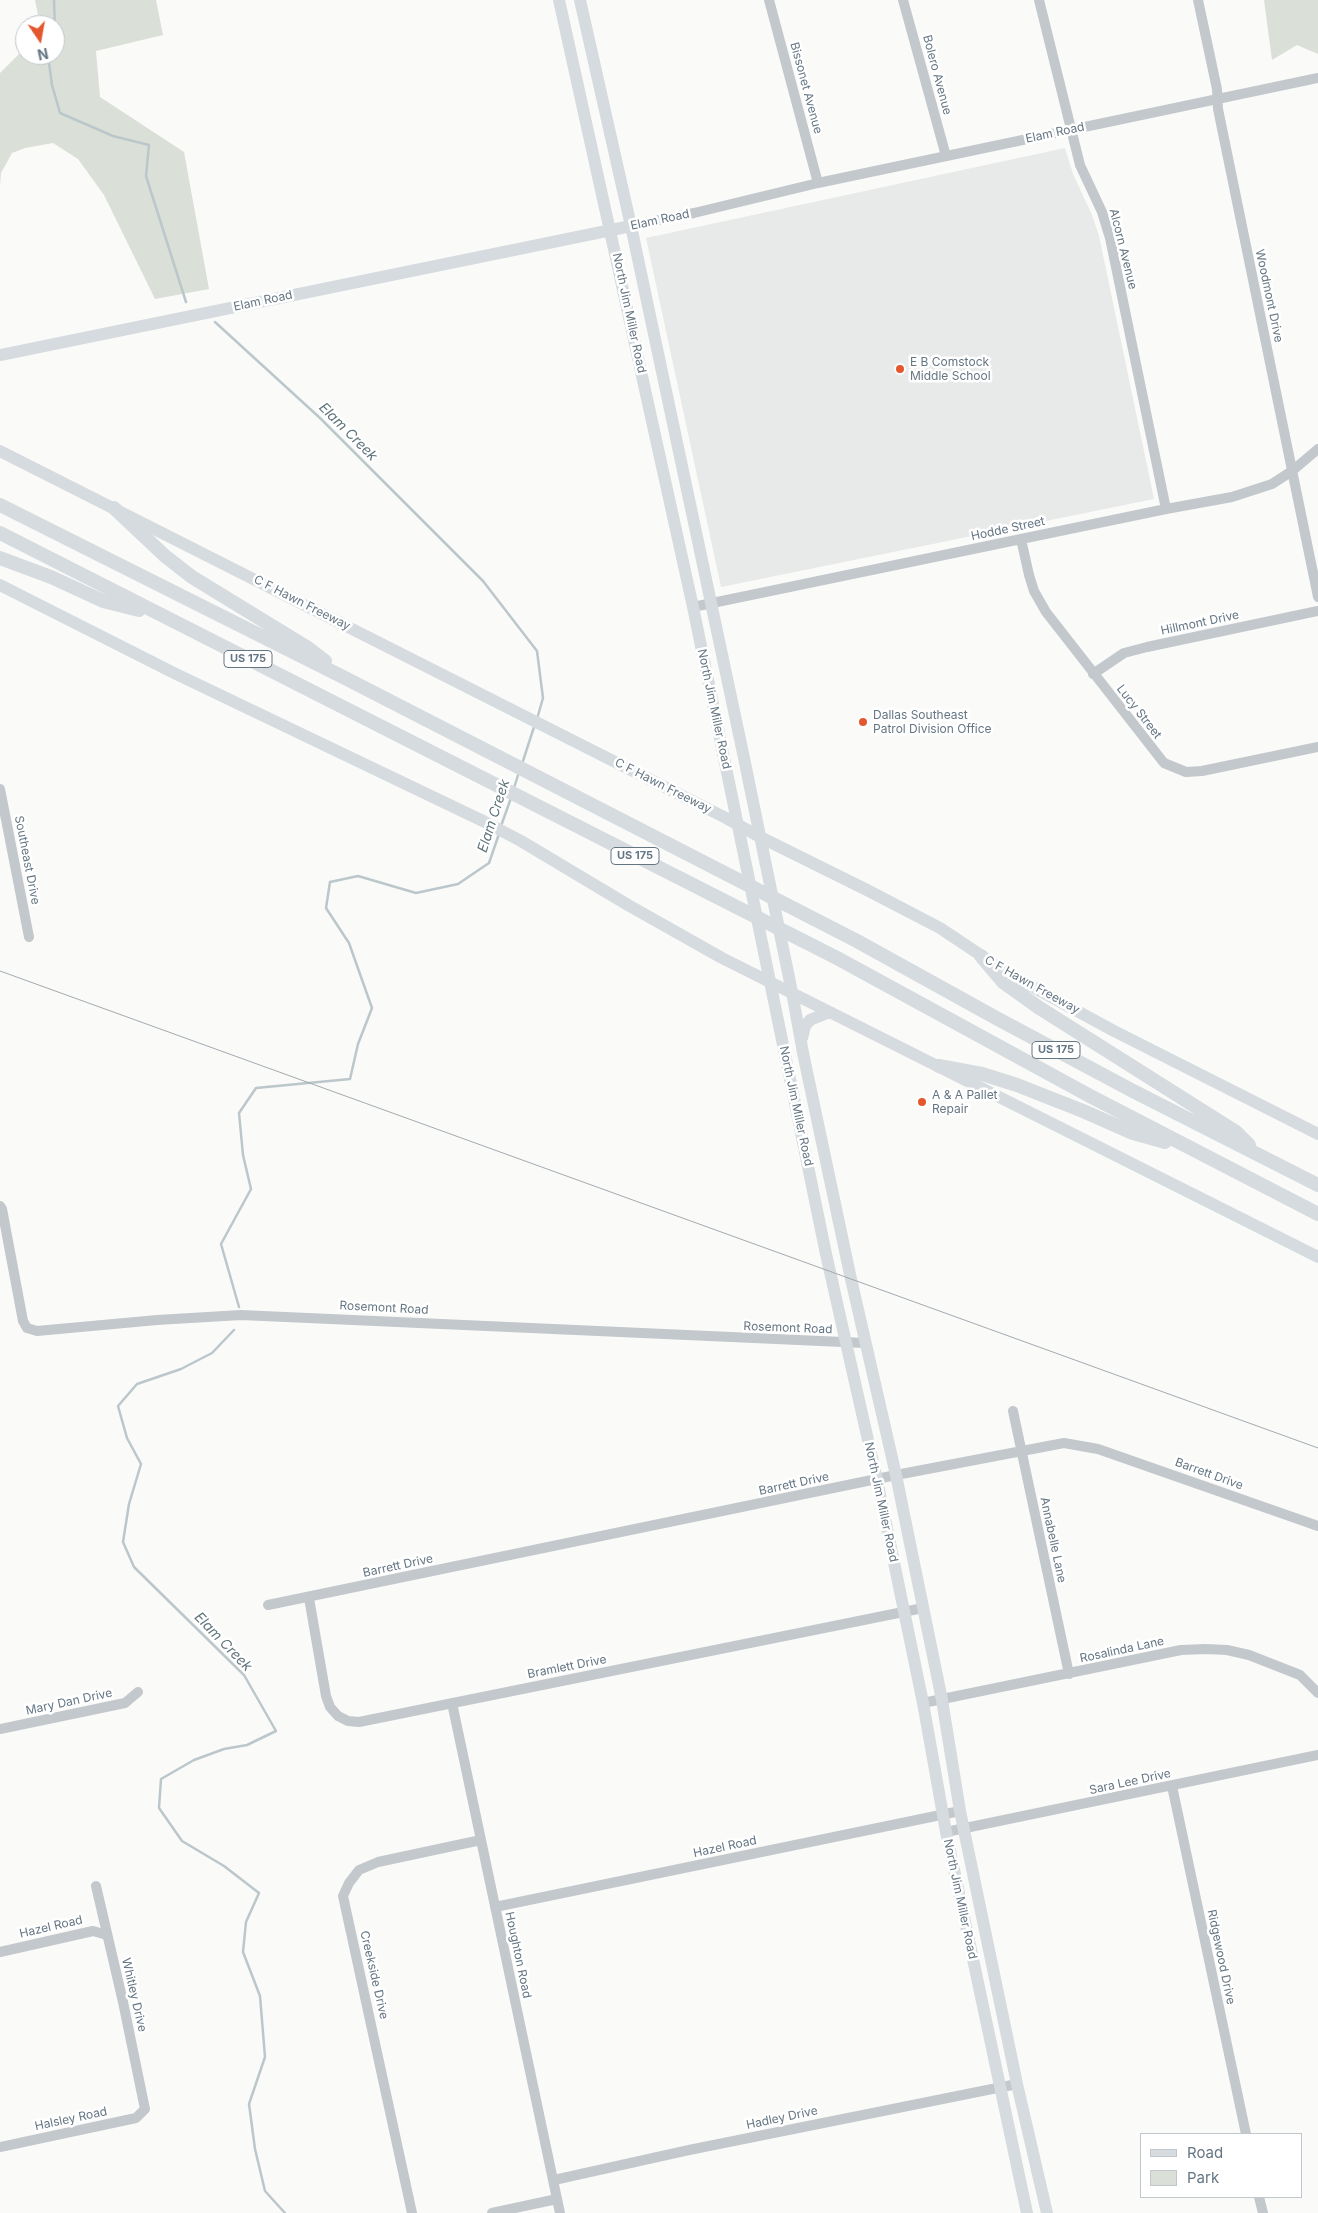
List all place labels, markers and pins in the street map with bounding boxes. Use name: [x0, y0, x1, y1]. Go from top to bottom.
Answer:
place label: E B Comstock Middle School: [910, 355, 991, 383]
marker: E B Comstock Middle School: [894, 363, 906, 375]
place label: Dallas Southeast Patrol Division Office: [873, 708, 992, 736]
marker: Dallas Southeast Patrol Division Office: [857, 716, 869, 728]
place label: A & A Pallet Repair: [932, 1088, 998, 1116]
marker: A & A Pallet Repair: [916, 1096, 928, 1108]

